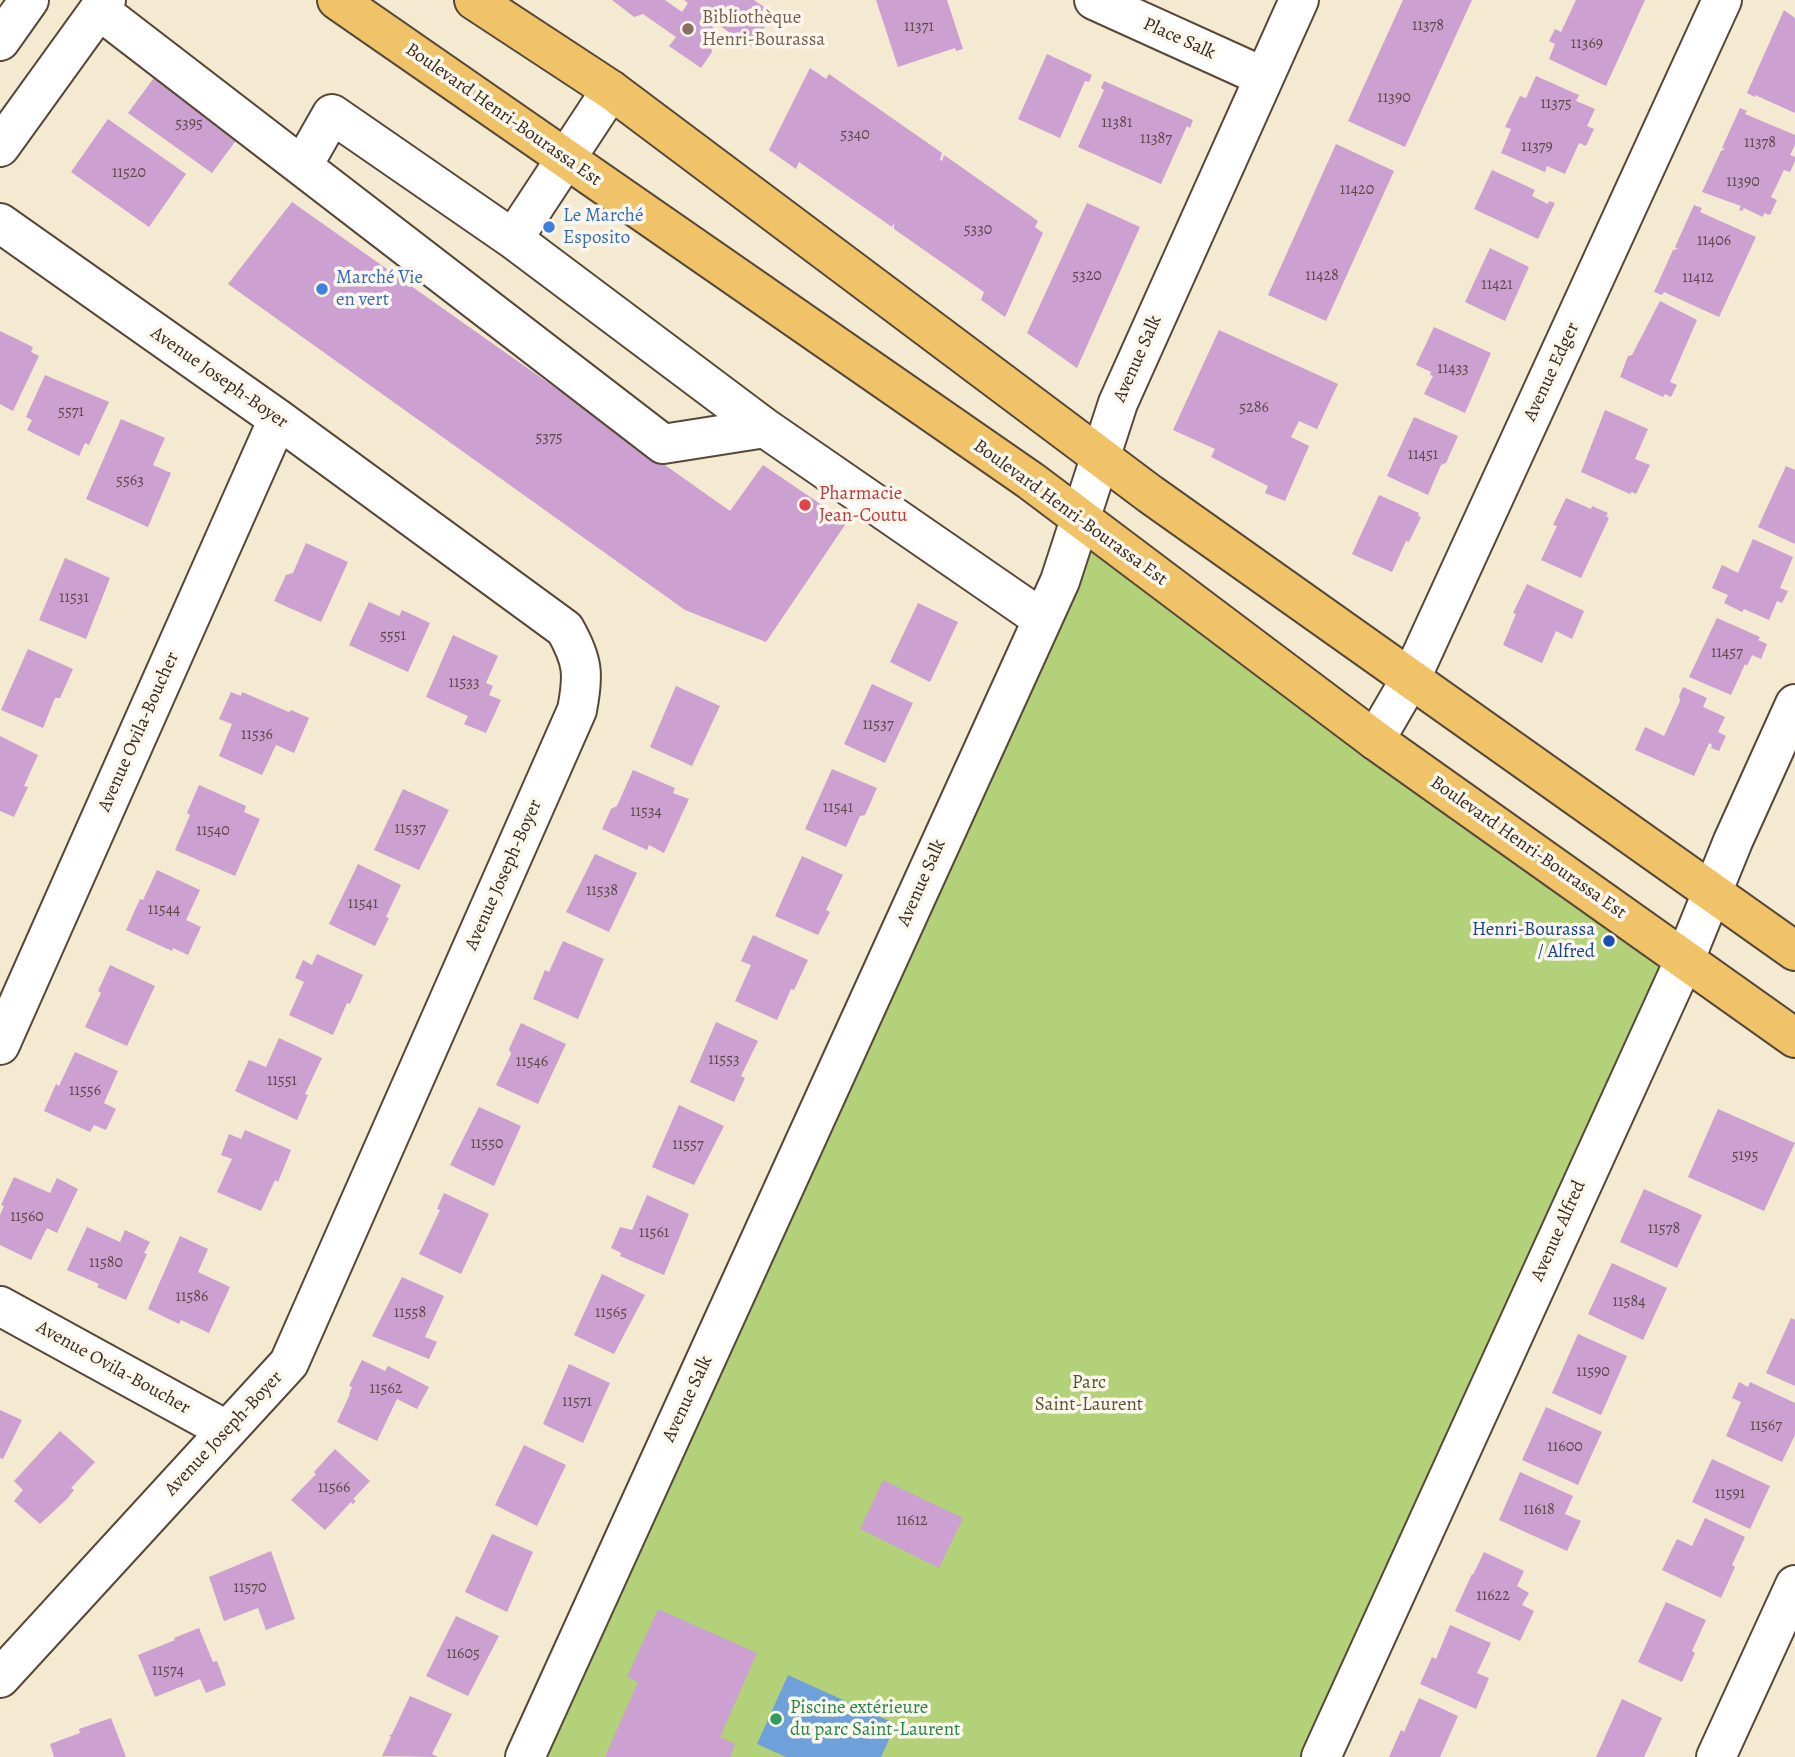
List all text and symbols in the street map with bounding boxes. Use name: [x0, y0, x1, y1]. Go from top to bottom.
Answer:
place label: Bibliothèque Henri-Bourassa: [702, 7, 825, 51]
street label: Place Salk: [1139, 13, 1219, 65]
house number: 11378: [1412, 16, 1444, 36]
house number: 11371: [904, 17, 934, 37]
marker: Bibliothèque Henri-Bourassa: [680, 21, 696, 37]
house number: 11369: [1571, 34, 1603, 54]
street label: Boulevard Henri-Bourassa Est: [401, 39, 605, 191]
house number: 11390: [1377, 88, 1411, 108]
house number: 11375: [1540, 94, 1572, 114]
house number: 11381: [1102, 113, 1132, 133]
house number: 5395: [175, 114, 203, 134]
house number: 5340: [840, 125, 870, 145]
house number: 11387: [1140, 129, 1172, 149]
house number: 11378: [1744, 133, 1776, 153]
house number: 11379: [1521, 137, 1553, 157]
house number: 11520: [112, 163, 146, 183]
house number: 11390: [1726, 172, 1760, 192]
house number: 11420: [1340, 180, 1374, 200]
place label: Le Marché Esposito: [563, 205, 643, 249]
marker: Le Marché Esposito: [541, 219, 557, 235]
house number: 5330: [964, 220, 992, 240]
house number: 11406: [1697, 231, 1731, 251]
house number: 5320: [1072, 266, 1102, 286]
house number: 11428: [1305, 266, 1339, 286]
place label: Marché Vie en vert: [336, 267, 423, 311]
house number: 11412: [1682, 268, 1714, 288]
house number: 11421: [1481, 275, 1513, 295]
marker: Marché Vie en vert: [314, 281, 330, 297]
street label: Avenue Salk: [1109, 312, 1167, 406]
street label: Avenue Edger: [1519, 319, 1585, 425]
street label: Avenue Joseph-Boyer: [146, 322, 292, 434]
house number: 11433: [1437, 359, 1469, 379]
house number: 5286: [1239, 398, 1269, 418]
house number: 5571: [58, 402, 84, 422]
house number: 5375: [535, 428, 563, 448]
street label: Boulevard Henri-Bourassa Est: [969, 435, 1171, 591]
house number: 11451: [1408, 445, 1438, 465]
house number: 5563: [116, 471, 144, 491]
place label: Pharmacie Jean-Coutu: [819, 483, 907, 527]
marker: Pharmacie Jean-Coutu: [797, 497, 813, 513]
house number: 11531: [59, 588, 89, 608]
house number: 5551: [380, 626, 406, 646]
house number: 11457: [1711, 643, 1743, 663]
street label: Avenue Ovila-Boucher: [94, 649, 184, 815]
house number: 11533: [448, 673, 480, 693]
house number: 11537: [862, 715, 894, 735]
house number: 11536: [241, 725, 273, 745]
street label: Boulevard Henri-Bourassa Est: [1426, 772, 1630, 924]
street label: Avenue Joseph-Boyer: [461, 796, 547, 954]
house number: 11541: [823, 798, 853, 818]
house number: 11534: [630, 802, 662, 822]
house number: 11537: [394, 819, 426, 839]
house number: 11540: [196, 821, 230, 841]
street label: Avenue Salk: [893, 836, 951, 930]
house number: 11538: [586, 881, 618, 901]
house number: 11541: [348, 894, 378, 914]
house number: 11544: [148, 900, 180, 920]
place label: Henri-Bourassa / Alfred: [1472, 919, 1595, 963]
marker: Henri-Bourassa / Alfred: [1601, 933, 1617, 949]
house number: 11553: [708, 1050, 740, 1070]
house number: 11546: [516, 1052, 548, 1072]
house number: 11551: [267, 1071, 297, 1091]
house number: 11556: [69, 1081, 101, 1101]
house number: 11550: [470, 1134, 504, 1154]
house number: 11557: [672, 1135, 704, 1155]
house number: 5195: [1732, 1146, 1758, 1166]
street label: Avenue Alfred: [1527, 1177, 1591, 1285]
house number: 11560: [10, 1207, 44, 1227]
house number: 11578: [1648, 1219, 1680, 1239]
house number: 11561: [639, 1223, 669, 1243]
house number: 11580: [89, 1253, 123, 1273]
house number: 11586: [176, 1287, 208, 1307]
house number: 11584: [1613, 1292, 1645, 1312]
house number: 11558: [394, 1303, 426, 1323]
house number: 11565: [595, 1303, 627, 1323]
street label: Avenue Ovila-Boucher: [32, 1316, 194, 1420]
street label: Avenue Salk: [658, 1352, 718, 1446]
house number: 11590: [1576, 1362, 1610, 1382]
street label: Avenue Joseph-Boyer: [160, 1367, 288, 1501]
park label: Parc Saint-Laurent: [1035, 1372, 1143, 1416]
house number: 11562: [370, 1379, 402, 1399]
house number: 11571: [562, 1392, 592, 1412]
house number: 11567: [1750, 1416, 1782, 1436]
house number: 11600: [1547, 1437, 1583, 1457]
house number: 11566: [318, 1478, 350, 1498]
house number: 11591: [1715, 1484, 1745, 1504]
house number: 11618: [1523, 1500, 1555, 1520]
house number: 11612: [896, 1511, 928, 1531]
house number: 11570: [233, 1578, 267, 1598]
house number: 11622: [1476, 1586, 1510, 1606]
house number: 11605: [446, 1644, 480, 1664]
house number: 11574: [152, 1661, 184, 1681]
place label: Piscine extérieure du parc Saint-Laurent: [790, 1697, 960, 1741]
marker: Piscine extérieure du parc Saint-Laurent: [768, 1711, 784, 1727]

